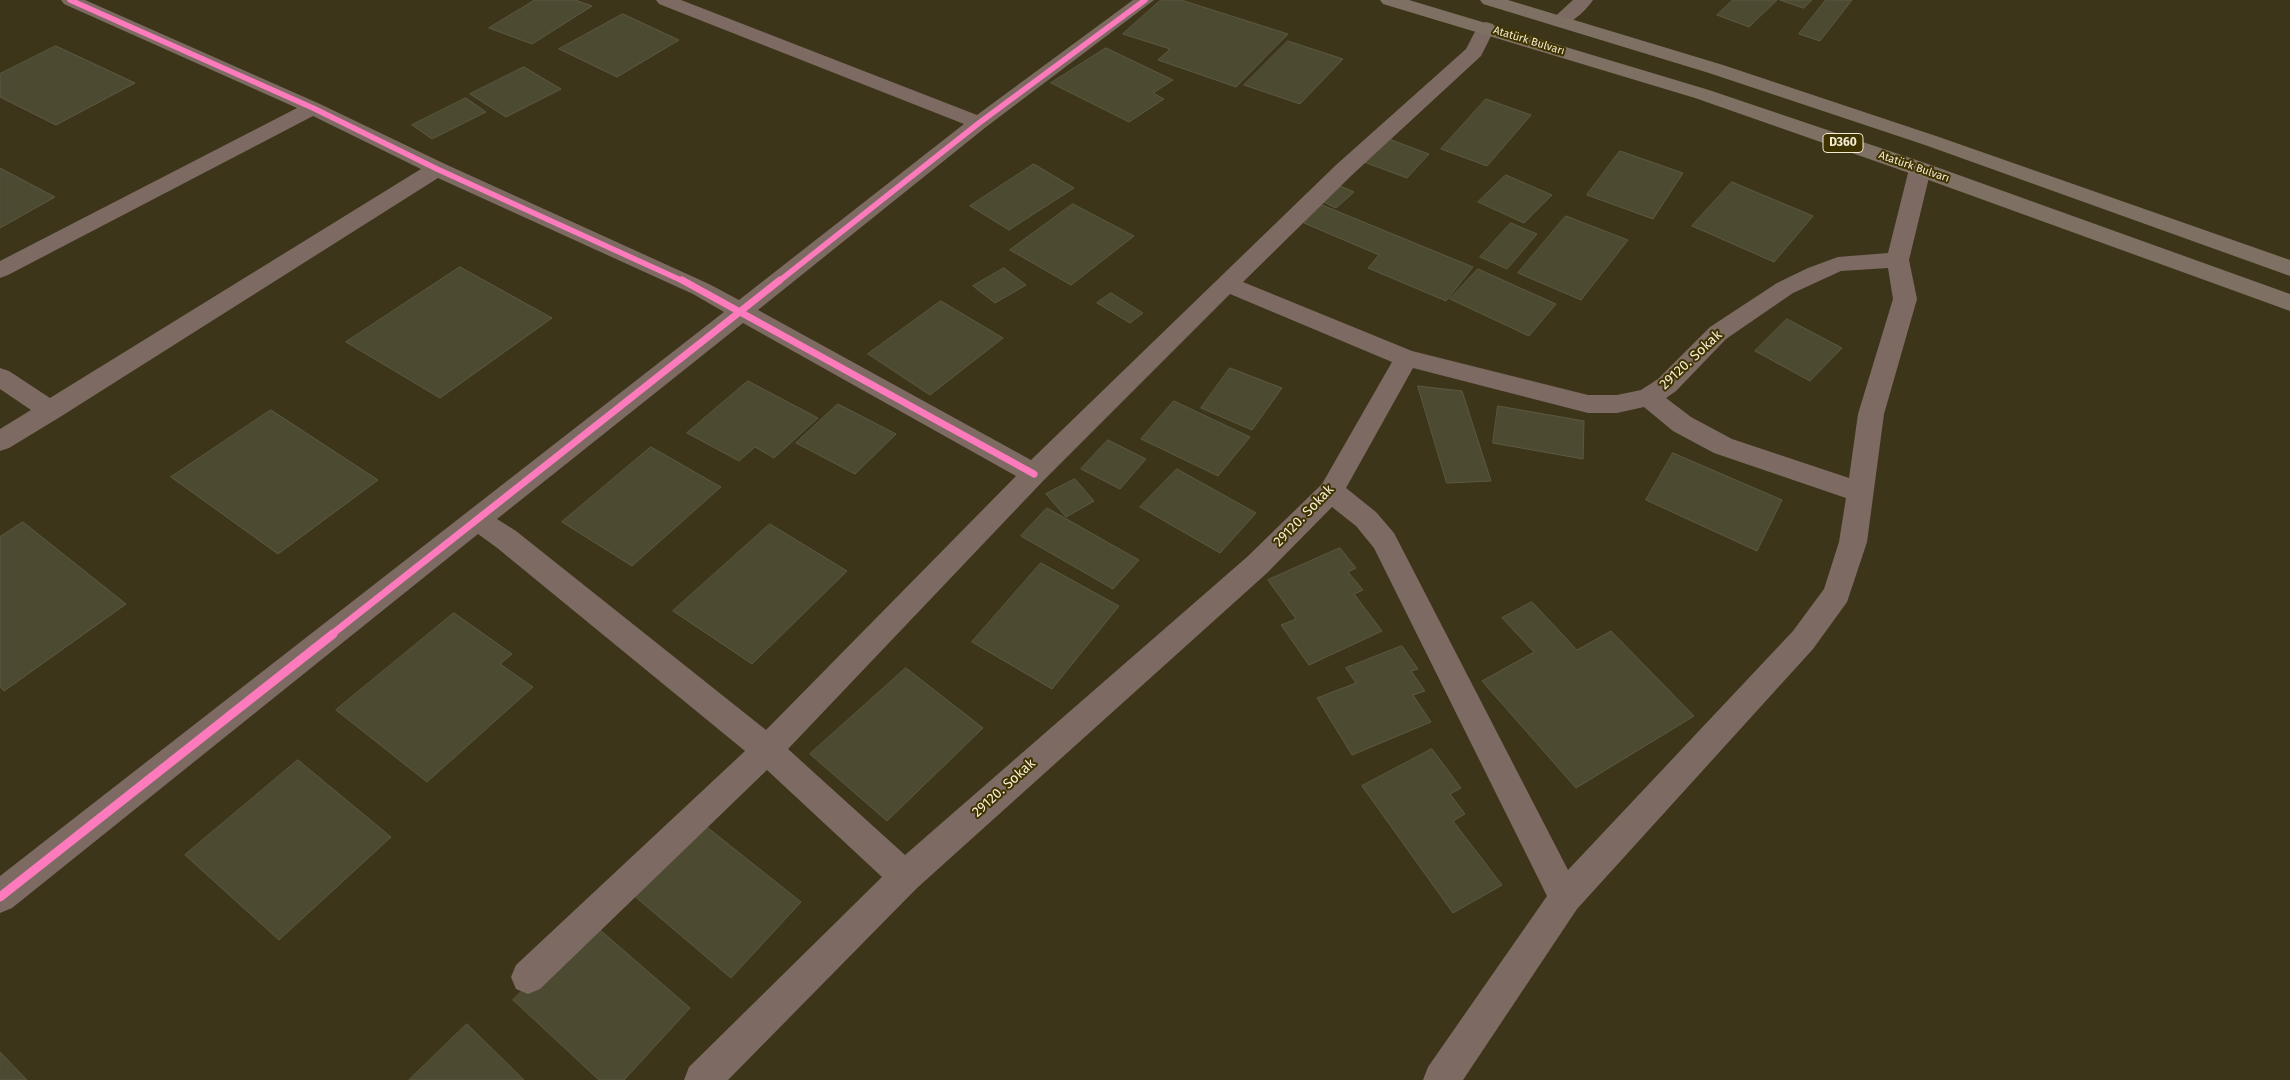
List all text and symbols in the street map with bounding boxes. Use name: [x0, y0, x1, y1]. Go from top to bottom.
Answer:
street label: Atatürk Bulvarı: [1492, 24, 1566, 58]
road number: D360: [1823, 134, 1863, 152]
street label: Atatürk Bulvarı: [1877, 149, 1951, 185]
street label: 29120. Sokak: [1656, 327, 1726, 393]
street label: 29120. Sokak: [1270, 482, 1338, 550]
street label: 29120. Sokak: [969, 755, 1039, 821]

